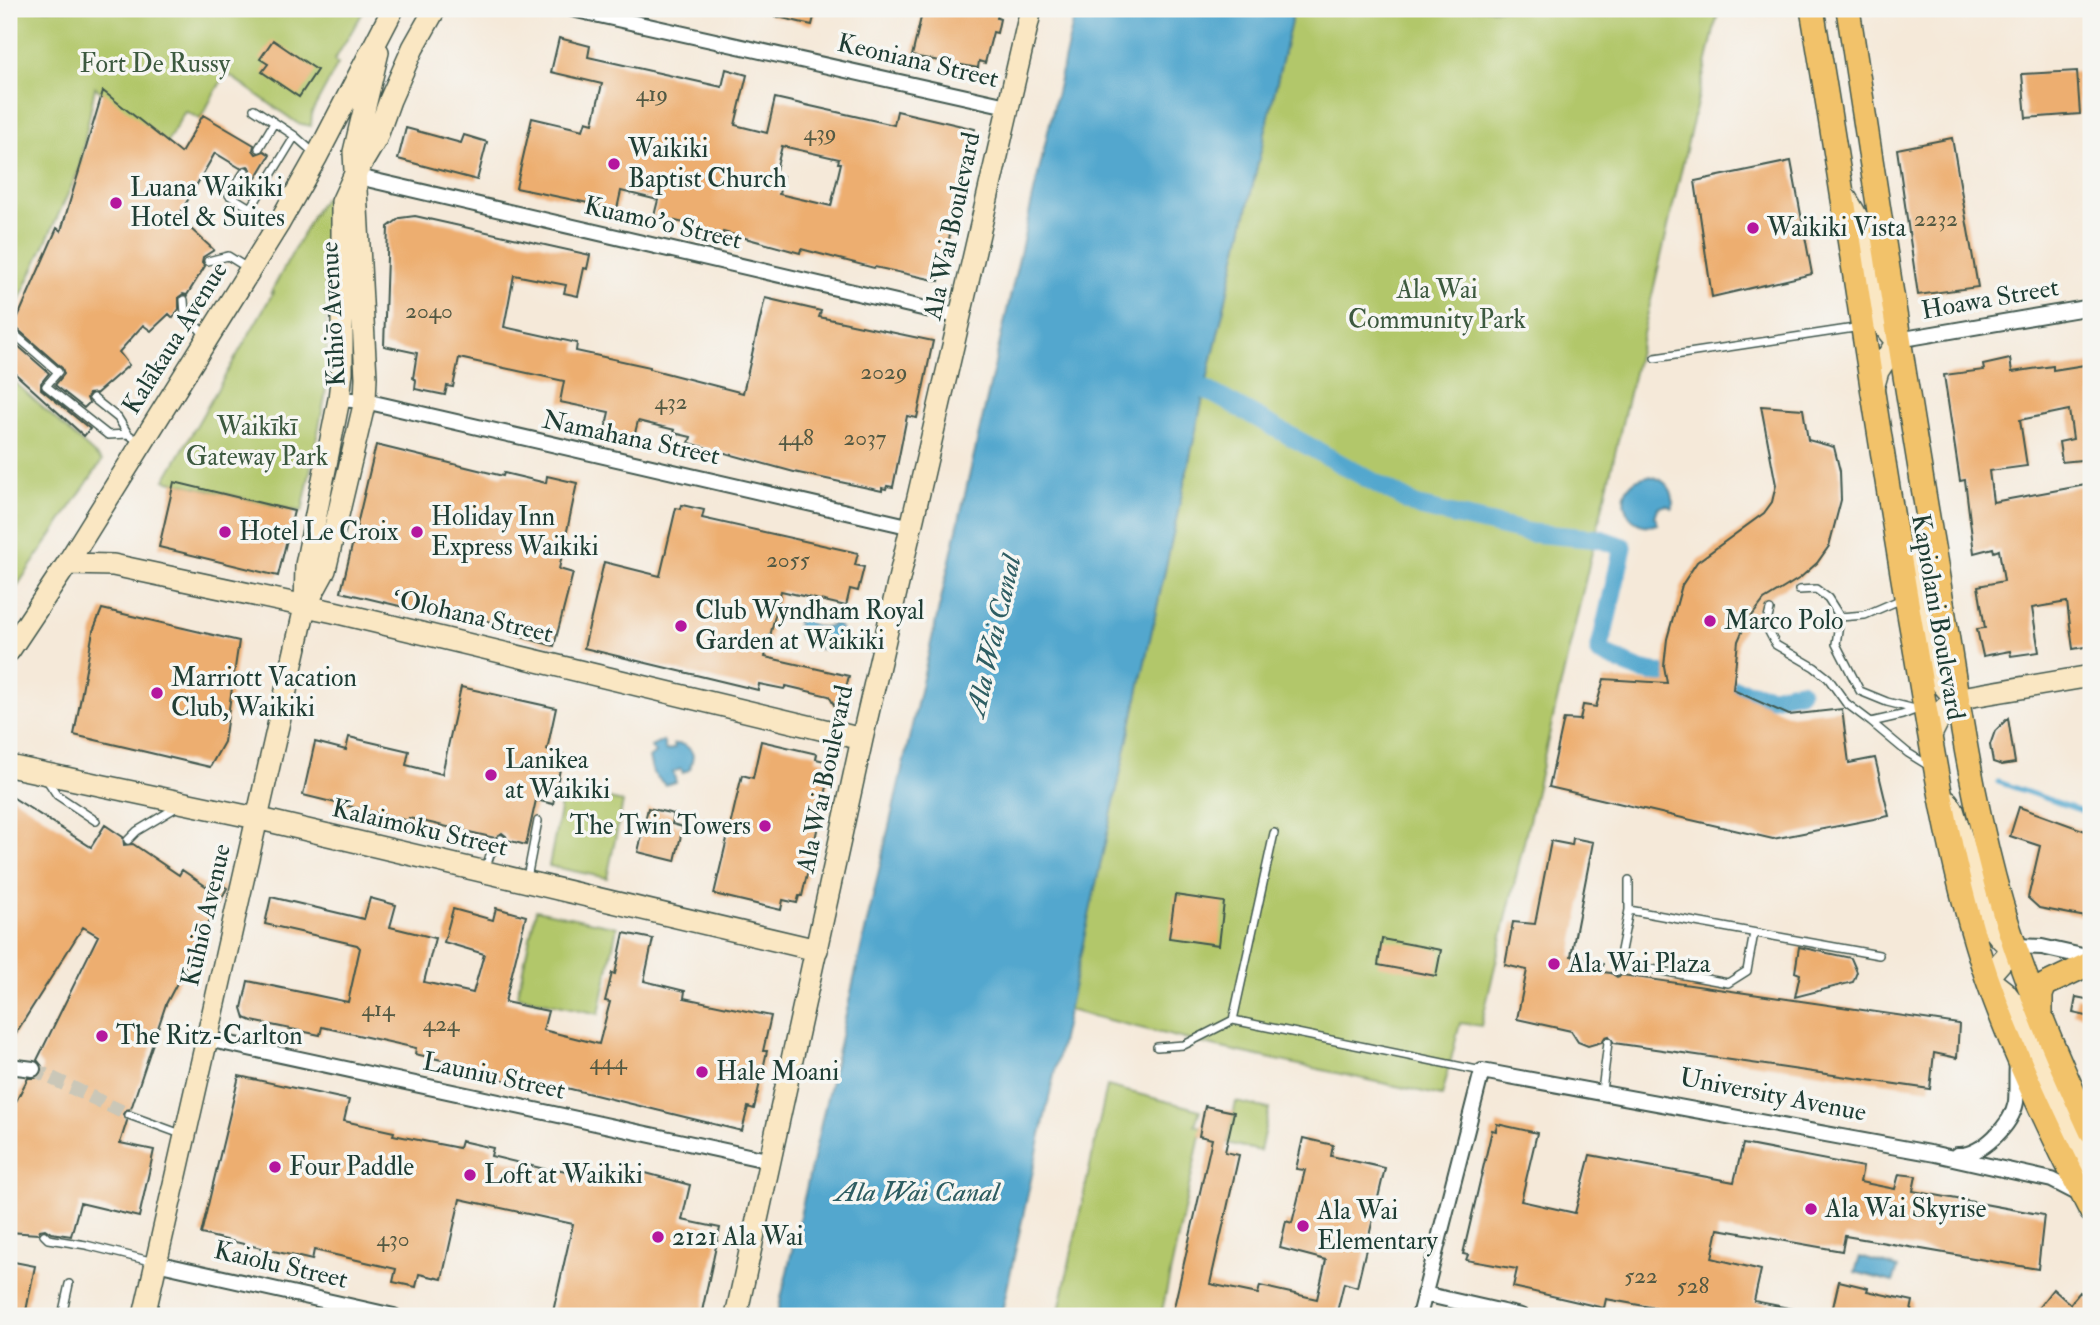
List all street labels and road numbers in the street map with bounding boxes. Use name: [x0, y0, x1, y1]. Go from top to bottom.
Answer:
street label: Keoniana Street: [834, 27, 1002, 95]
street label: Ala Wai Boulevard: [916, 129, 988, 324]
street label: Kuamo'o Street: [581, 189, 745, 257]
street label: Kūhiō Avenue: [313, 241, 353, 387]
street label: Kalākaua Avenue: [115, 256, 235, 420]
street label: Hoawa Street: [1919, 271, 2061, 327]
street label: Namahana Street: [539, 404, 723, 472]
street label: Kapiolani Boulevard: [1903, 511, 1972, 723]
street label: ʻOlohana Street: [388, 582, 556, 650]
street label: Ala Wai Boulevard: [789, 682, 861, 877]
street label: Kalaimoku Street: [329, 792, 511, 864]
street label: Kūhiō Avenue: [174, 841, 238, 989]
street label: Launiu Street: [420, 1045, 568, 1107]
street label: University Avenue: [1677, 1061, 1869, 1129]
street label: Kaiolu Street: [211, 1234, 351, 1296]

